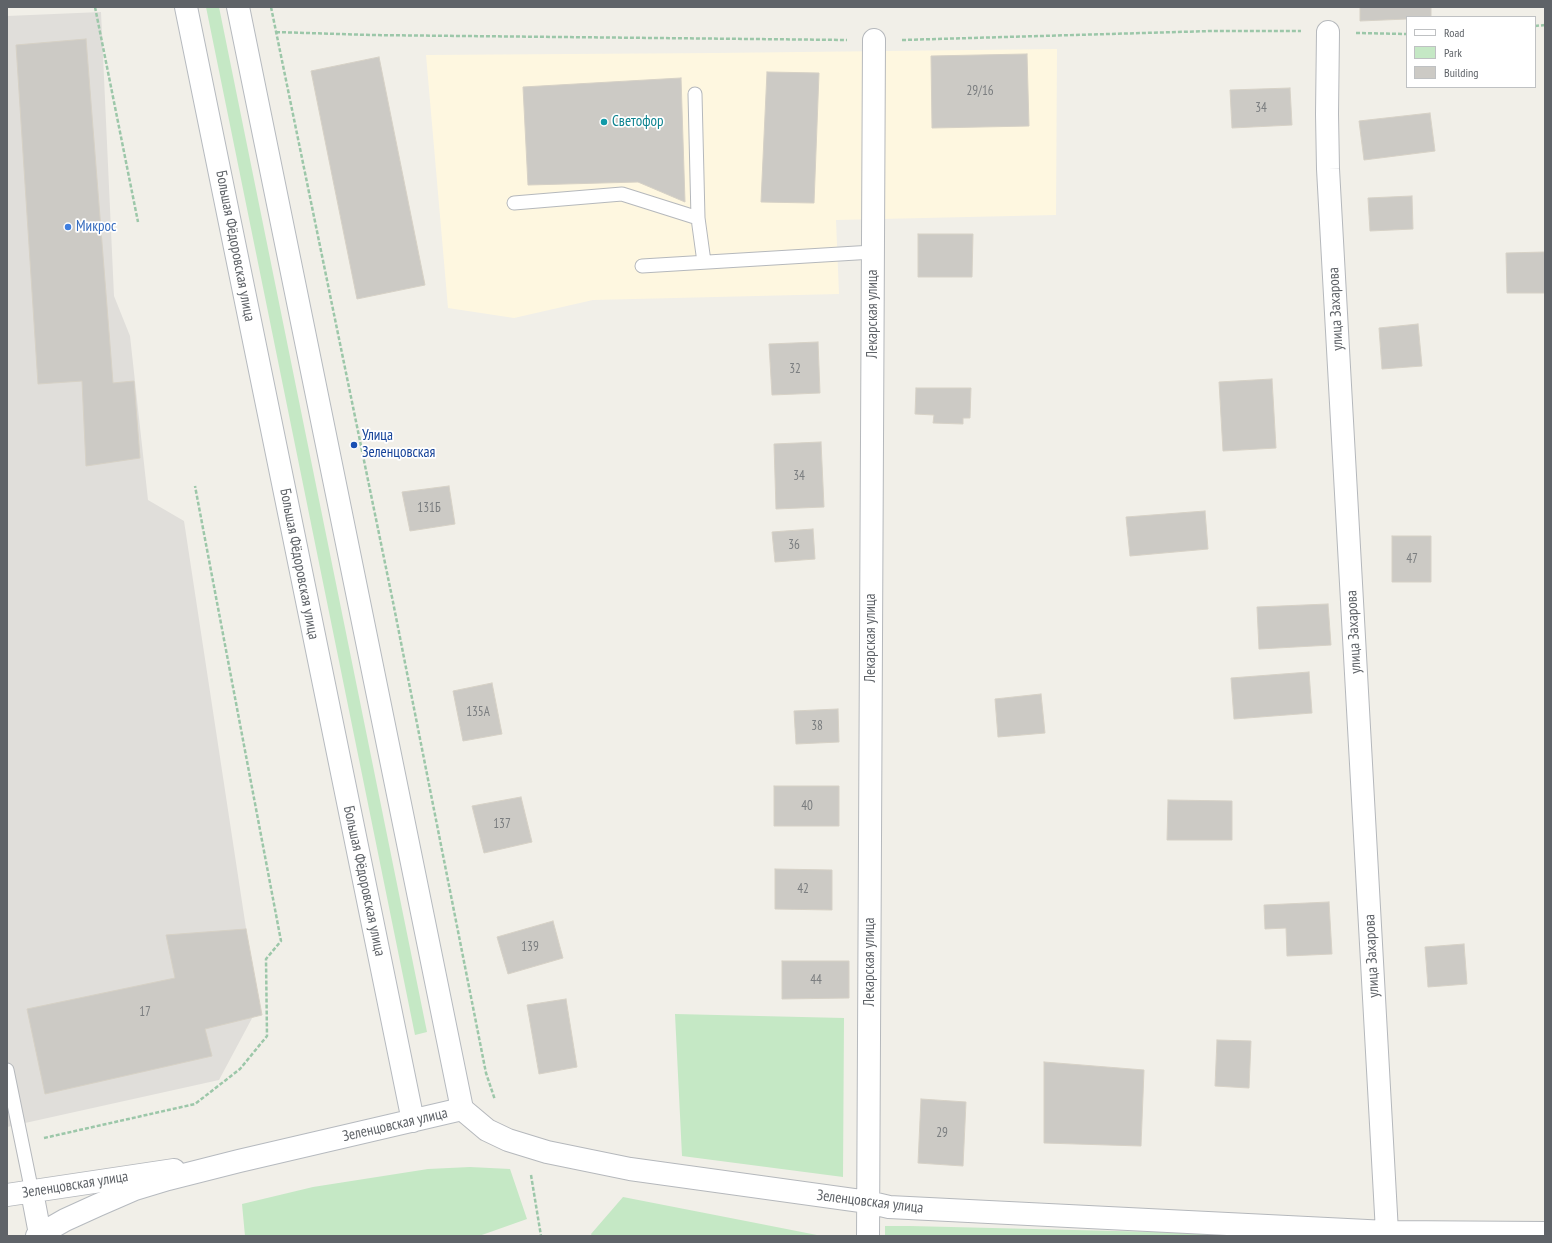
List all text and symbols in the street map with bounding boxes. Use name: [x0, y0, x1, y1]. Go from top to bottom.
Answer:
legend: [1406, 16, 1536, 88]
text: Road: [1444, 25, 1464, 40]
text: Park: [1444, 45, 1462, 60]
text: Building: [1444, 65, 1479, 80]
house number: 29/16: [966, 83, 994, 99]
house number: 34: [1255, 100, 1267, 116]
place label: Светофор: [612, 113, 663, 131]
marker: Светофор: [599, 117, 609, 127]
street label: Большая Фёдоровская улица: [212, 169, 258, 323]
place label: Микрос: [76, 218, 116, 236]
marker: Микрос: [63, 222, 73, 232]
street label: улица Захарова: [1325, 267, 1347, 351]
street label: Лекарская улица: [864, 270, 882, 358]
house number: 32: [789, 361, 801, 377]
place label: Улица Зеленцовская: [362, 427, 435, 462]
marker: Улица Зеленцовская: [349, 440, 359, 450]
house number: 34: [793, 468, 805, 484]
street label: Большая Фёдоровская улица: [276, 487, 322, 641]
house number: 131Б: [417, 500, 441, 516]
house number: 36: [788, 537, 800, 553]
house number: 47: [1406, 551, 1418, 567]
street label: улица Захарова: [1343, 590, 1365, 674]
street label: Лекарская улица: [862, 594, 880, 682]
house number: 135А: [466, 704, 490, 720]
house number: 38: [811, 718, 823, 734]
house number: 40: [801, 798, 813, 814]
street label: Большая Фёдоровская улица: [339, 804, 389, 958]
house number: 137: [493, 816, 511, 832]
house number: 42: [797, 881, 809, 897]
street label: улица Захарова: [1361, 914, 1383, 998]
street label: Лекарская улица: [861, 918, 879, 1006]
house number: 139: [521, 939, 539, 955]
house number: 44: [810, 972, 822, 988]
house number: 17: [139, 1004, 151, 1020]
street label: Зеленцовская улица: [341, 1104, 449, 1146]
house number: 29: [936, 1125, 948, 1141]
street label: Зеленцовская улица: [21, 1168, 129, 1202]
street label: Зеленцовская улица: [816, 1187, 924, 1217]

